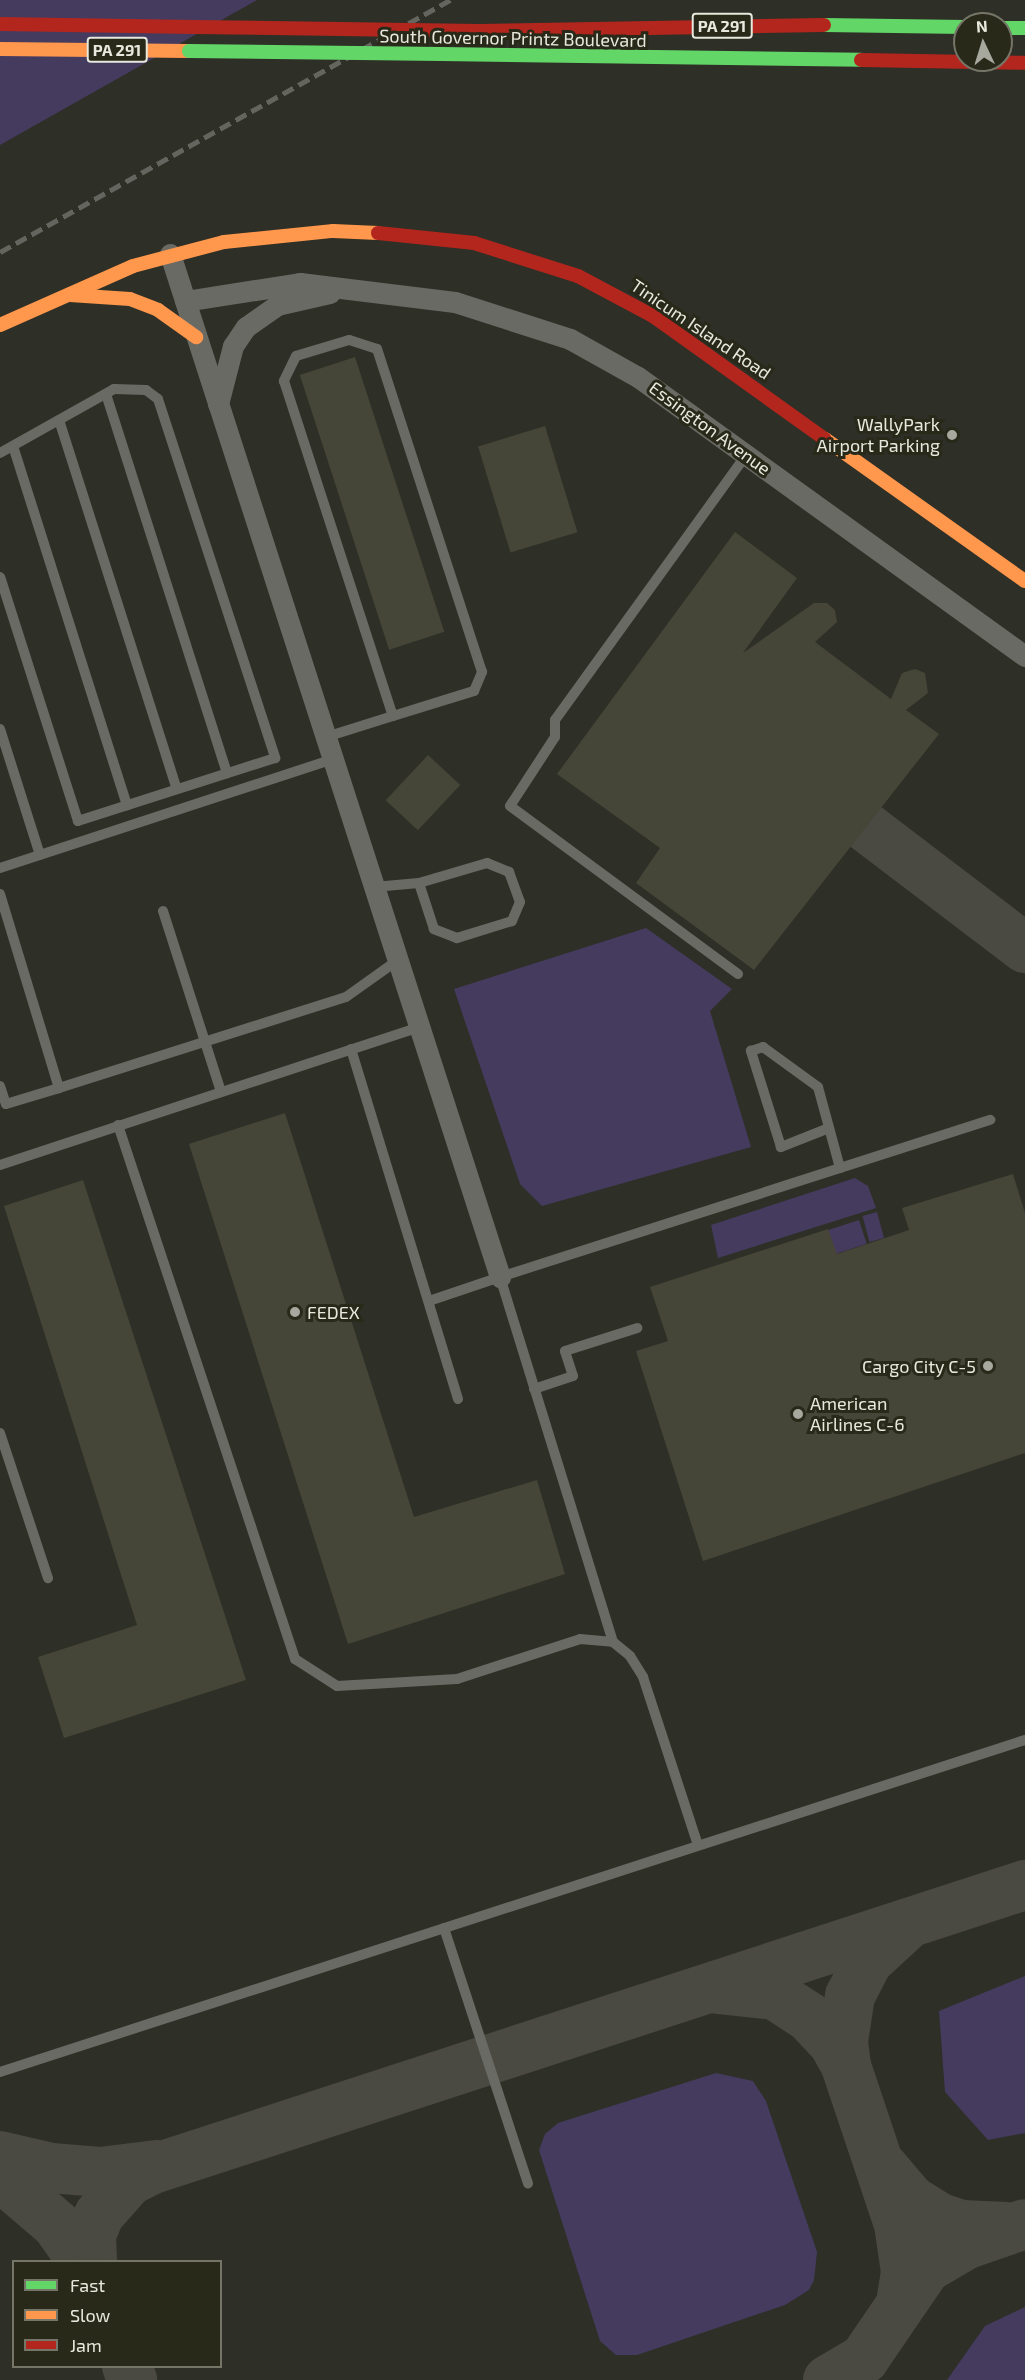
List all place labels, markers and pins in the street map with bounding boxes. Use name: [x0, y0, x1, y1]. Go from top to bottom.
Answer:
place label: WallyPark Airport Parking: [817, 414, 940, 456]
marker: WallyPark Airport Parking: [945, 428, 959, 442]
place label: FEDEX: [307, 1301, 360, 1323]
marker: FEDEX: [288, 1305, 302, 1319]
place label: Cargo City C-5: [862, 1355, 976, 1377]
marker: Cargo City C-5: [981, 1359, 995, 1373]
place label: American Airlines C-6: [810, 1393, 904, 1436]
marker: American Airlines C-6: [791, 1407, 805, 1421]

